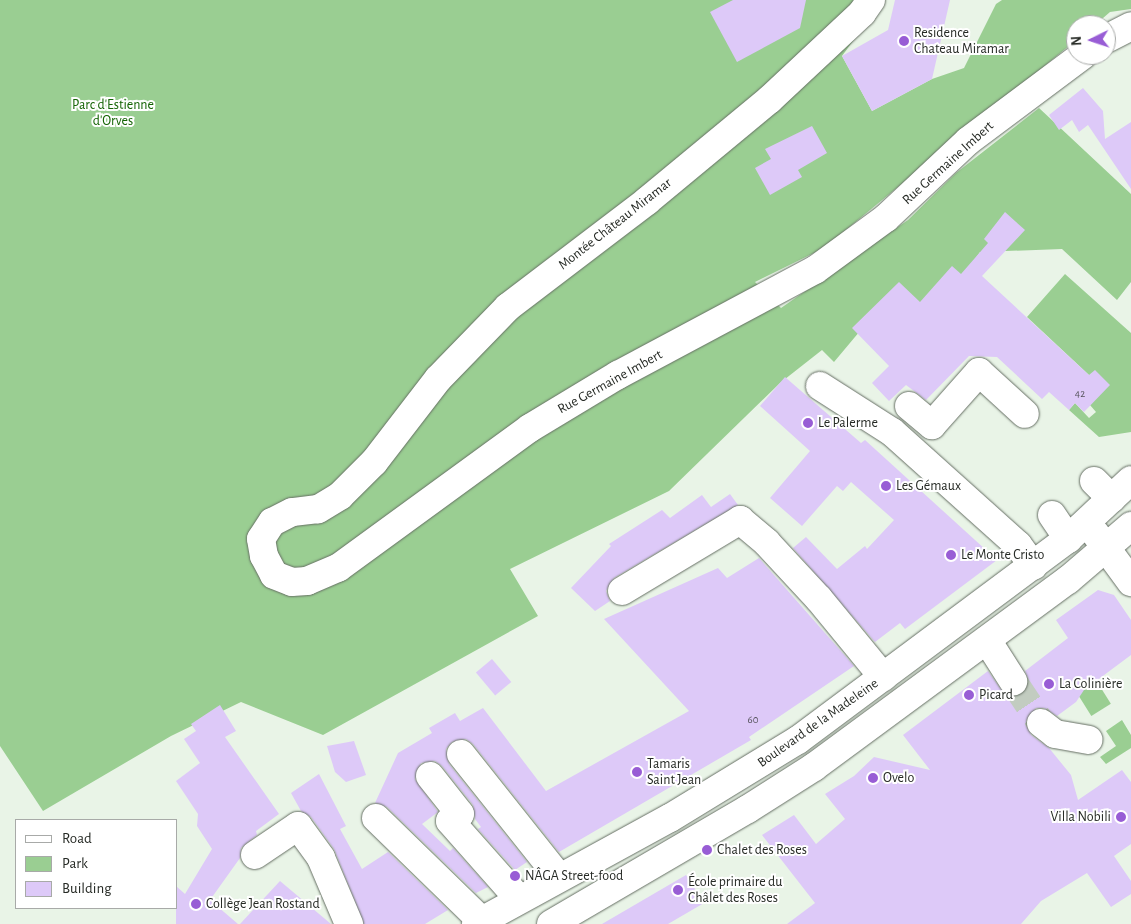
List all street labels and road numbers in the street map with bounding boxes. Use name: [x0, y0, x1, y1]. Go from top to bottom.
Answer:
street label: Rue Germaine Imbert: [899, 118, 997, 208]
street label: Montée Château Miramar: [555, 175, 675, 273]
street label: Rue Germaine Imbert: [555, 346, 665, 418]
street label: Boulevard de la Madeleine: [754, 675, 882, 771]

